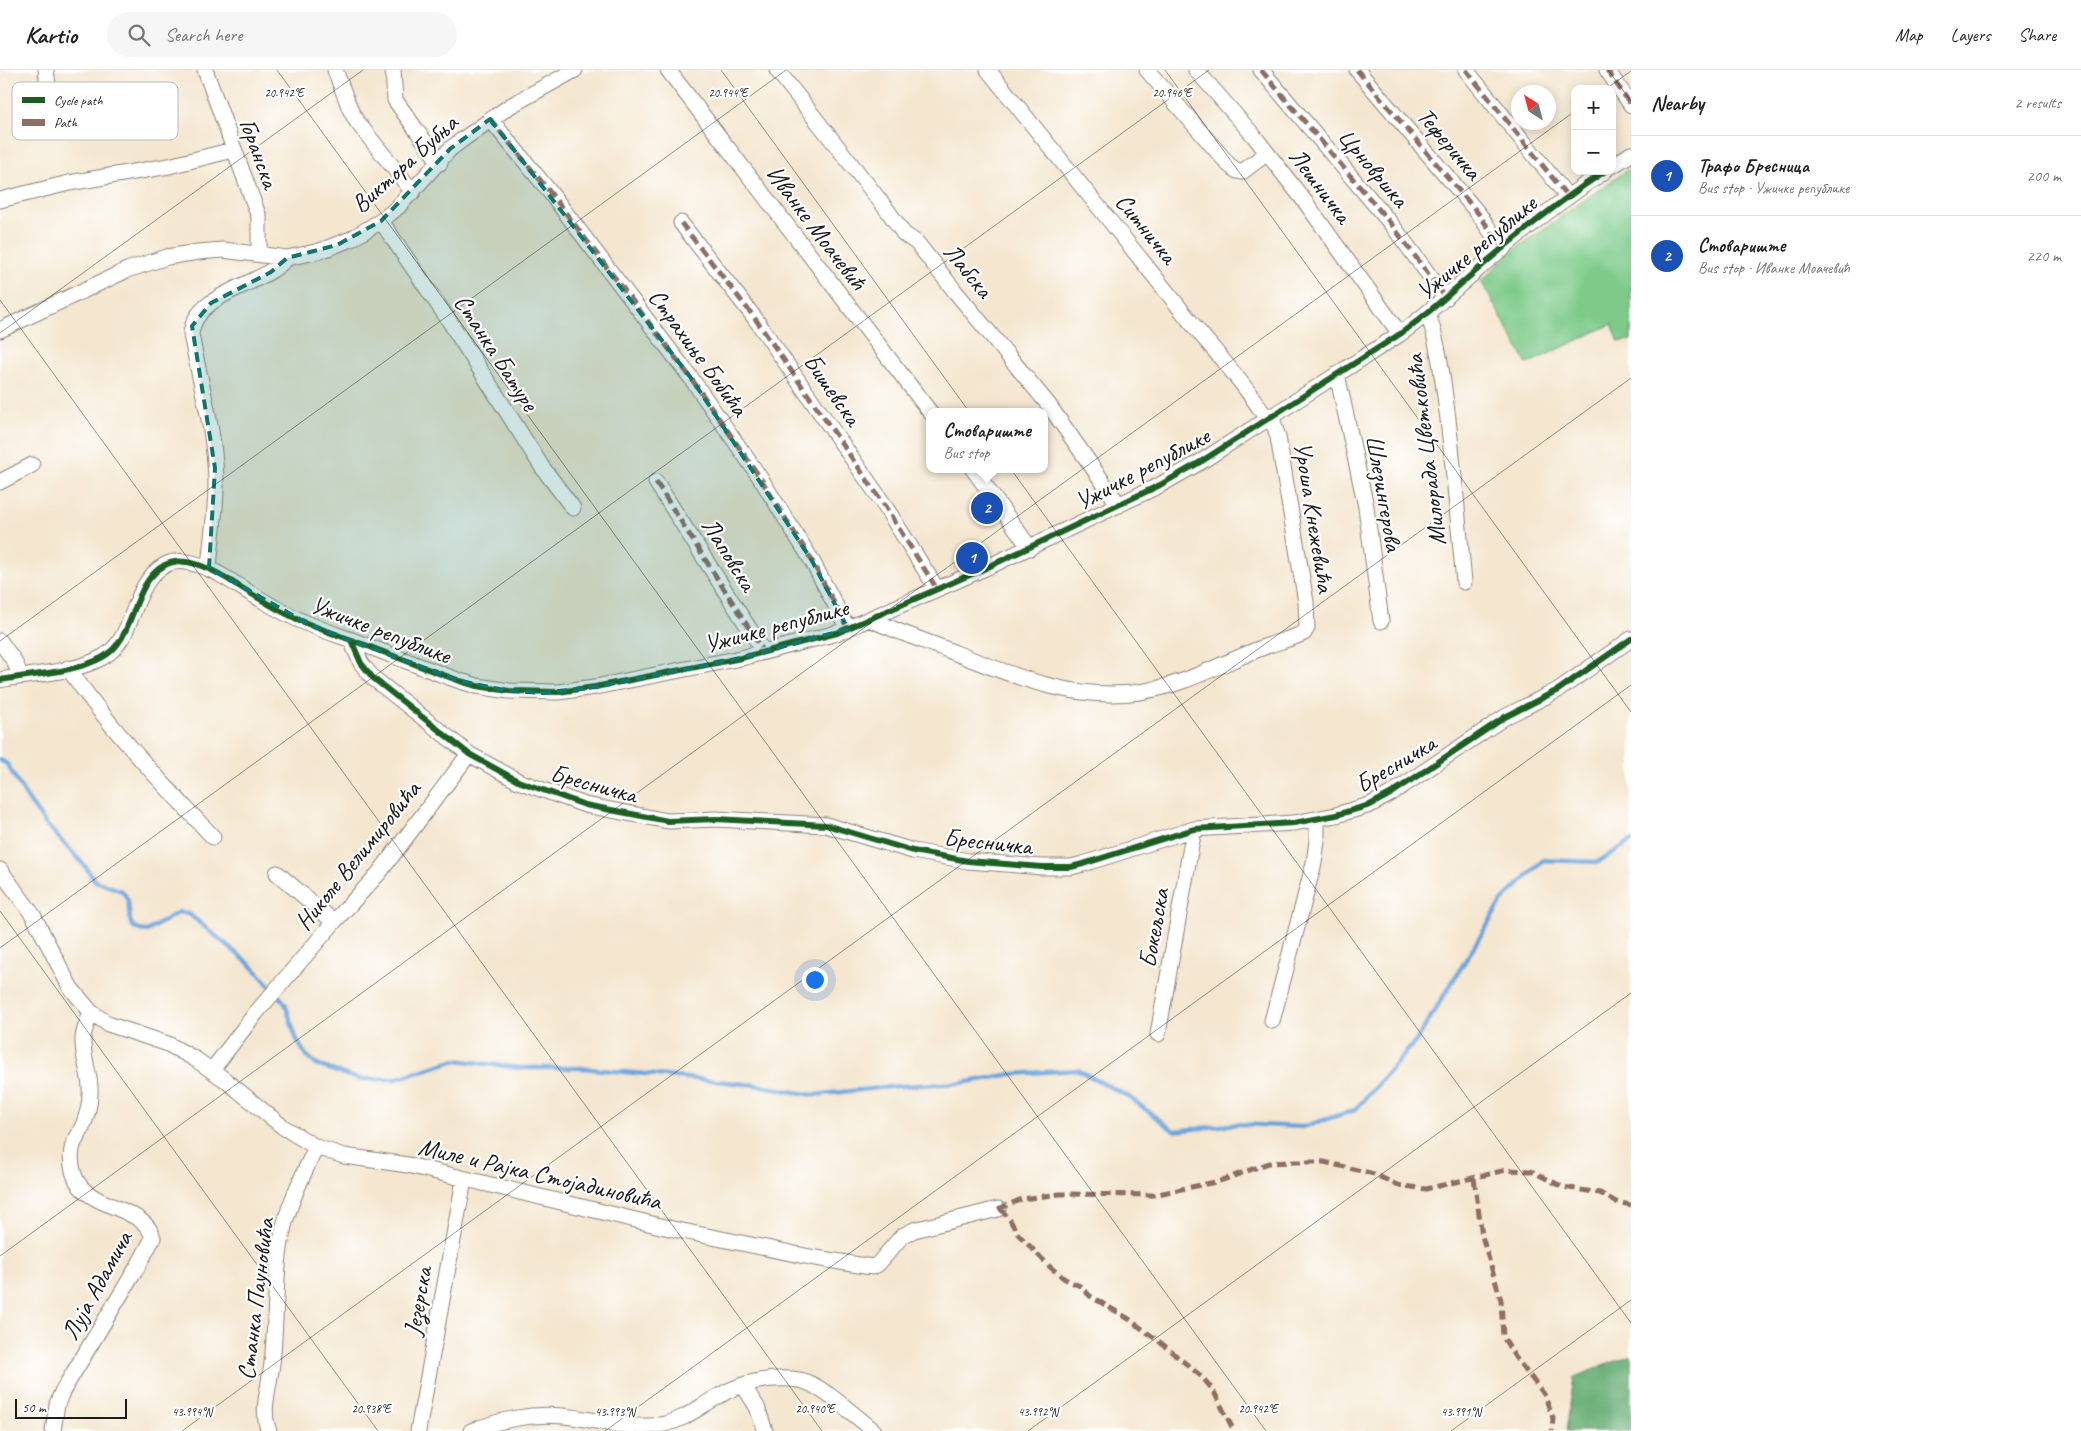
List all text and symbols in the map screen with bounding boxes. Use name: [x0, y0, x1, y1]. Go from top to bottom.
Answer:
search box: [107, 12, 457, 57]
text: Kartio: [25, 20, 77, 50]
icon: search: [125, 21, 153, 49]
text: Search here: [165, 23, 242, 47]
text: Map: [1895, 24, 1923, 46]
text: Layers: [1951, 24, 1990, 46]
text: Share: [2018, 24, 2056, 46]
legend: [12, 82, 178, 140]
text: 20.942°E: [264, 85, 305, 101]
text: 20.944°E: [708, 85, 749, 101]
text: 20.946°E: [1152, 85, 1193, 101]
north arrow: [1511, 85, 1556, 130]
map controls: [1571, 85, 1616, 175]
button: +: [1571, 85, 1616, 130]
text: Nearby: [1651, 90, 1704, 116]
text: Cycle path: [54, 92, 103, 109]
text: 2 results: [2014, 93, 2061, 113]
street label: Теферичка: [1410, 101, 1490, 188]
street label: Виктора Бубња: [345, 106, 466, 220]
text: Path: [54, 114, 78, 131]
street label: Горанска: [232, 114, 287, 195]
street label: Црновршка: [1331, 121, 1417, 216]
button: −: [1571, 130, 1616, 175]
street label: Лешничка: [1281, 142, 1361, 232]
text: Трафо Бресница: [1698, 154, 1809, 178]
street label: Иванке Моачевић: [759, 159, 874, 297]
text: 1: [1663, 166, 1671, 186]
text: 200 m: [2027, 166, 2061, 186]
text: Bus stop · Ужичке републике: [1698, 178, 1849, 198]
street label: Ситничка: [1108, 187, 1186, 273]
street label: Ужичке републике: [1410, 187, 1545, 307]
text: Стовариште: [1698, 234, 1785, 258]
street label: Лабска: [936, 237, 1001, 306]
text: 2: [1663, 246, 1671, 266]
text: 220 m: [2027, 246, 2061, 266]
text: Bus stop · Иванке Моачевић: [1698, 258, 1849, 278]
street label: Страхиње Бобића: [641, 282, 757, 425]
street label: Станка Батуре: [447, 288, 547, 418]
street label: Бишевска: [796, 347, 870, 434]
street label: Милорада Цветковића: [1398, 350, 1454, 547]
popup: [926, 408, 1048, 473]
text: Стовариште: [943, 419, 1031, 443]
street label: Ужичке републике: [1070, 419, 1217, 518]
street label: Шлезингерова: [1358, 433, 1410, 556]
street label: Уроша Кнежевића: [1286, 439, 1342, 597]
text: Bus stop: [943, 443, 989, 463]
pin: 2: [971, 489, 1003, 527]
street label: Лаповска: [694, 512, 766, 600]
pin: 1: [956, 539, 988, 577]
street label: Ужичке републике: [306, 589, 457, 672]
street label: Ужичке републике: [701, 591, 853, 661]
street label: Бресничка: [1349, 726, 1444, 800]
street label: Бресничка: [547, 757, 643, 812]
street label: Николе Велимировића: [288, 773, 429, 937]
street label: Бресничка: [942, 821, 1036, 863]
street label: Бокељска: [1131, 884, 1177, 970]
your location: [802, 967, 828, 993]
street label: Миле и Рајка Стојадиновића: [415, 1130, 666, 1218]
street label: Станка Пауновића: [230, 1215, 282, 1382]
street label: Луја Адамича: [54, 1224, 141, 1346]
street label: Језерска: [396, 1262, 441, 1339]
scale bar: [15, 1396, 128, 1419]
text: 50 m: [22, 1399, 46, 1416]
text: 20.938°E: [351, 1401, 392, 1417]
text: 20.940°E: [795, 1401, 836, 1417]
text: 20.942°E: [1238, 1401, 1279, 1417]
text: 43.994°N: [172, 1404, 214, 1420]
text: 43.993°N: [595, 1404, 637, 1420]
text: 43.992°N: [1018, 1404, 1060, 1420]
text: 43.991°N: [1441, 1404, 1483, 1420]

